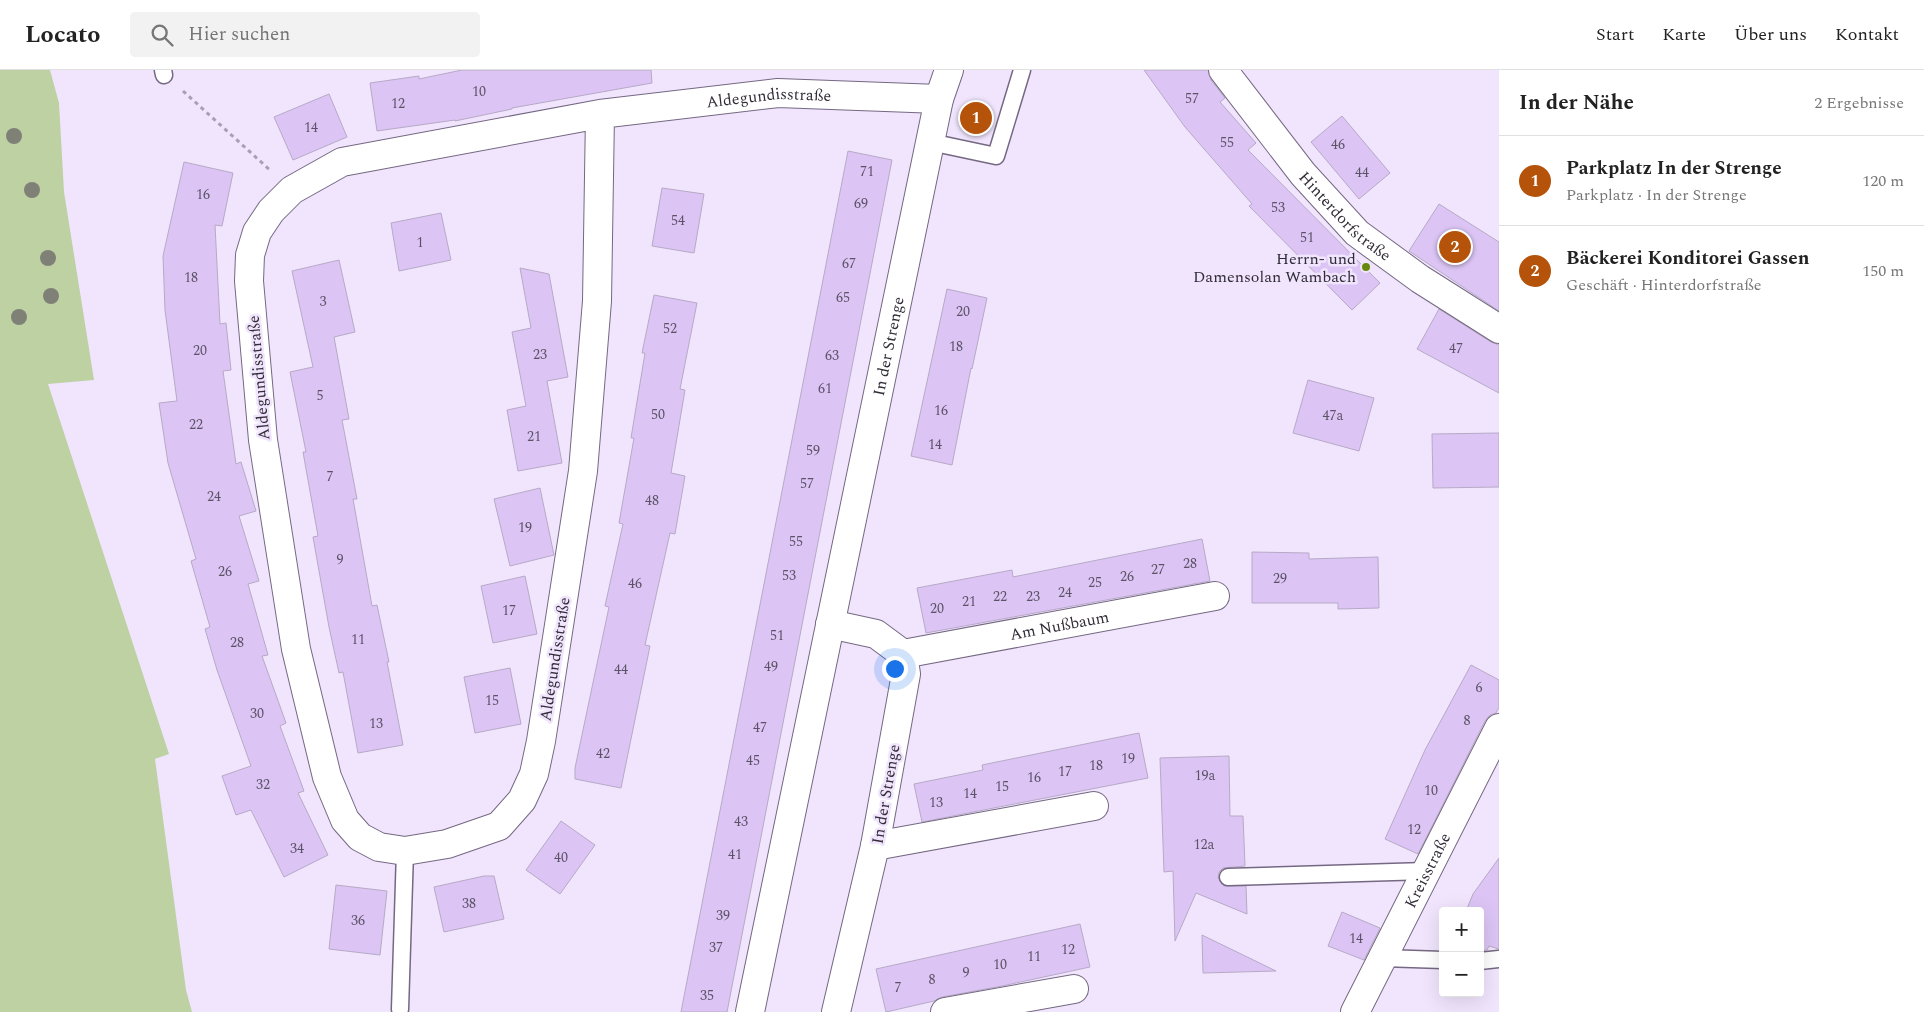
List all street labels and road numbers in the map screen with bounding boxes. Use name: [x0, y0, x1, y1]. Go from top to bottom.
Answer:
street label: Aldegundisstraße: [705, 82, 832, 114]
street label: Hinterdorfstraße: [1293, 166, 1396, 267]
street label: In der Strenge: [867, 295, 911, 398]
street label: Aldegundisstraße: [242, 314, 276, 441]
street label: Aldegundisstraße: [533, 595, 577, 723]
street label: Am Nußbaum: [1008, 605, 1111, 647]
street label: In der Strenge: [865, 742, 907, 846]
street label: Kreisstraße: [1399, 829, 1457, 913]

